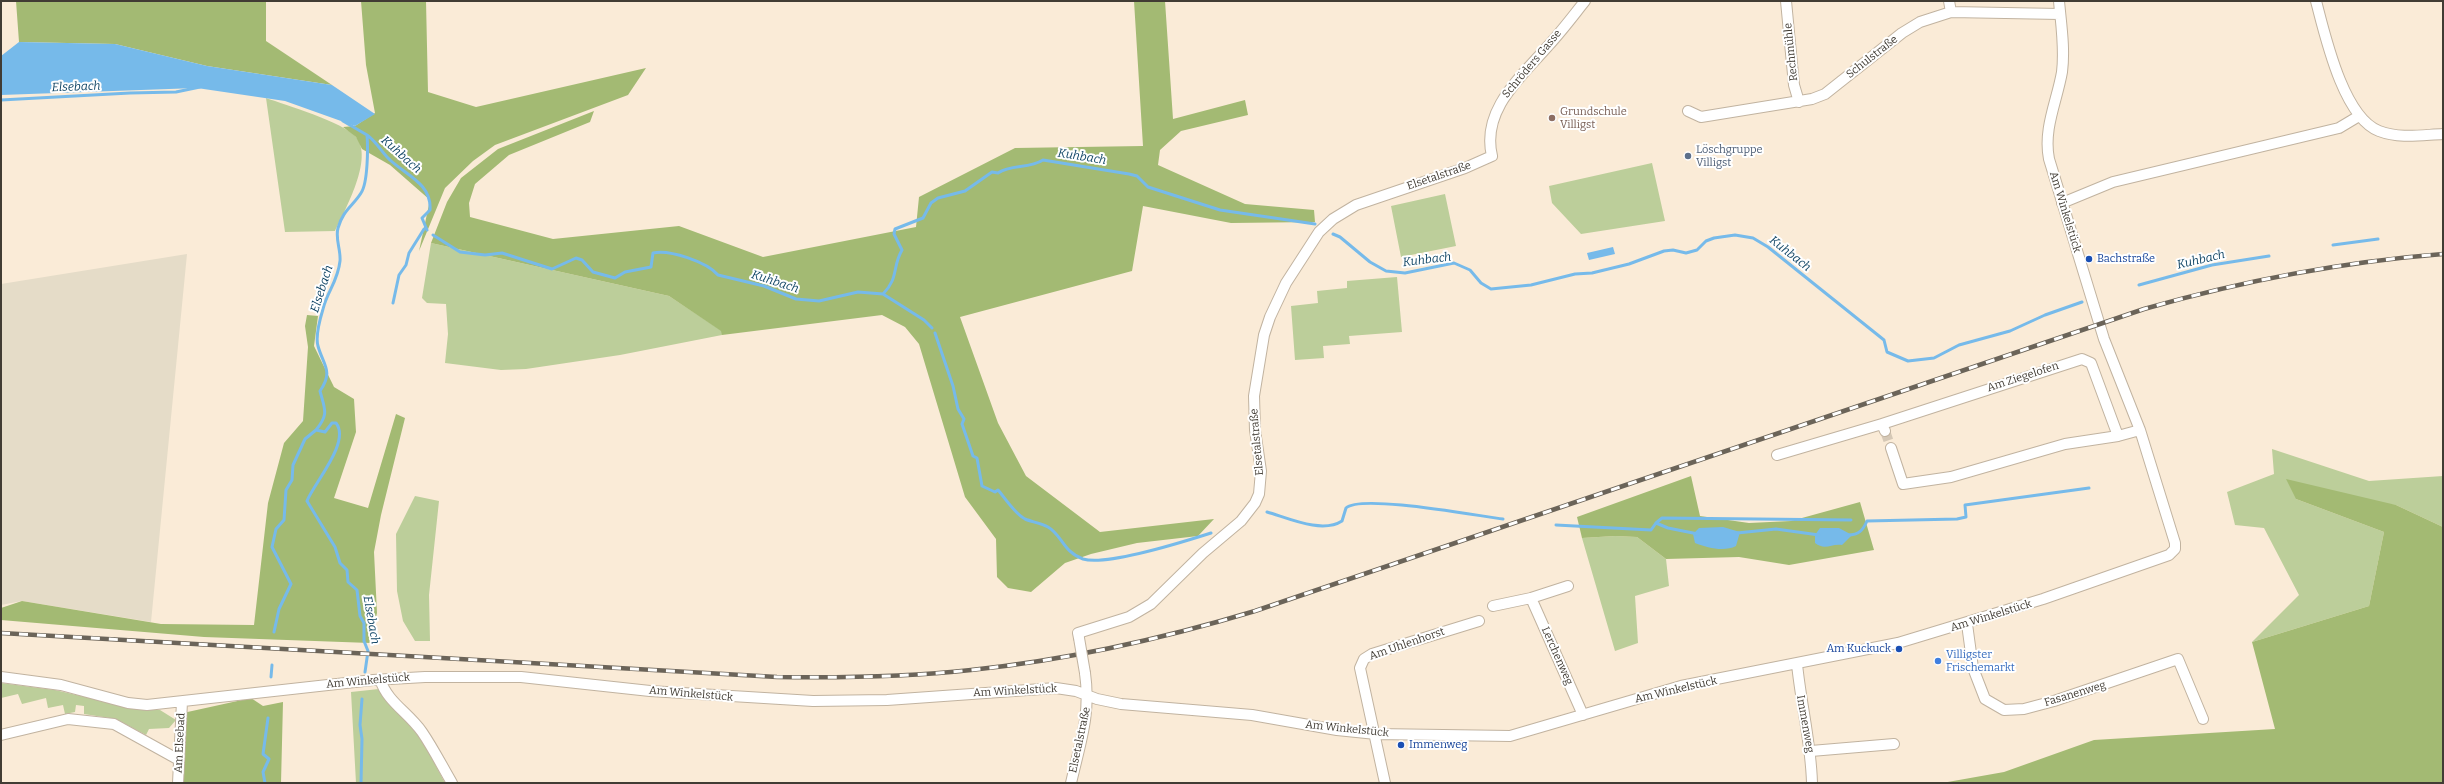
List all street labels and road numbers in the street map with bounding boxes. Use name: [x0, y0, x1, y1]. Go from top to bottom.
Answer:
street label: Rechmühle: [1781, 22, 1801, 82]
street label: Schröders Gasse: [1500, 27, 1564, 101]
street label: Schulstraße: [1844, 33, 1900, 81]
street label: Elsetalstraße: [1405, 159, 1473, 193]
street label: Am Winkelstück: [2046, 170, 2084, 254]
street label: Am Ziegelofen: [1986, 359, 2060, 395]
street label: Elsetalstraße: [1247, 408, 1267, 476]
street label: Am Winkelstück: [1949, 597, 2033, 635]
street label: Am Uhlenhorst: [1368, 625, 1446, 663]
street label: Lerchenweg: [1538, 625, 1576, 687]
street label: Am Winkelstück: [326, 671, 410, 691]
street label: Am Winkelstück: [1634, 674, 1718, 706]
street label: Fasanenweg: [2043, 678, 2107, 710]
street label: Am Winkelstück: [973, 682, 1057, 700]
street label: Am Winkelstück: [649, 684, 733, 704]
street label: Immenweg: [1793, 694, 1817, 754]
street label: Elsetalstraße: [1067, 706, 1093, 774]
street label: Am Elsebad: [172, 712, 188, 774]
street label: Am Winkelstück: [1305, 718, 1389, 740]

